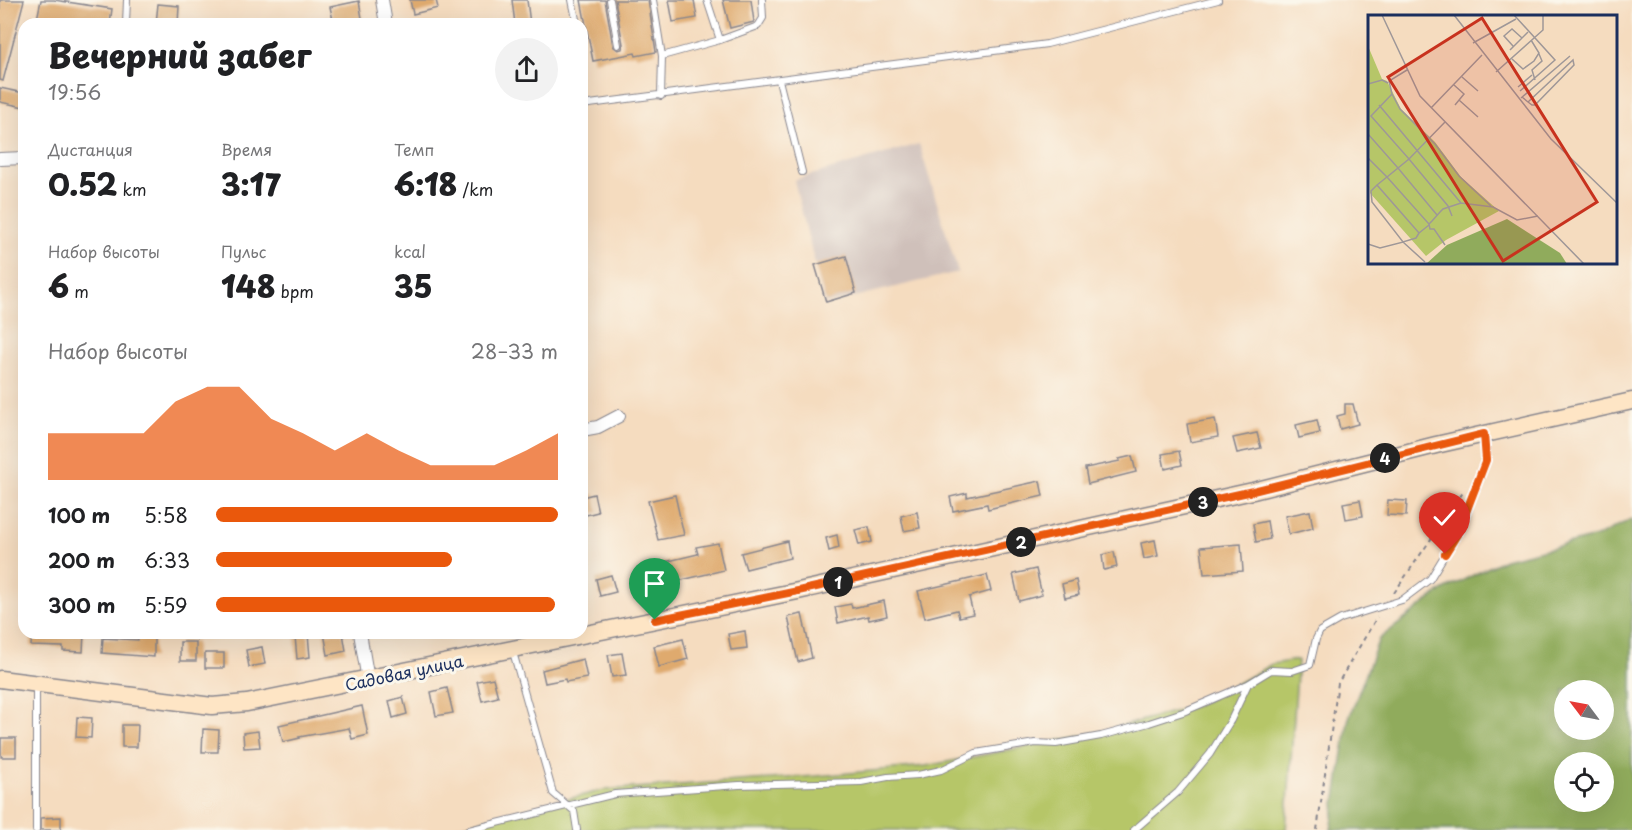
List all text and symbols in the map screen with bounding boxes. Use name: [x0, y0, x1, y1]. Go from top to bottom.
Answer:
inset map: [1368, 15, 1617, 264]
text: Вечерний забег: [48, 29, 311, 79]
button: share: [495, 38, 558, 101]
text: 19:56: [48, 77, 101, 107]
text: Дистанция: [48, 137, 133, 161]
text: Время: [221, 137, 272, 161]
text: Темп: [394, 137, 434, 161]
text: 0.52: [48, 161, 117, 206]
text: 3:17: [221, 161, 281, 206]
text: 6:18: [394, 161, 457, 206]
text: km: [117, 177, 147, 201]
text: /km: [457, 177, 493, 201]
text: Набор высоты: [48, 239, 160, 263]
text: Пульс: [221, 239, 266, 263]
text: kcal: [394, 239, 426, 263]
text: 6: [48, 263, 69, 308]
text: 148: [221, 263, 275, 308]
text: 35: [394, 263, 433, 308]
text: m: [69, 279, 89, 303]
text: bpm: [275, 279, 314, 303]
text: Набор высоты: [48, 336, 188, 366]
text: 28–33 m: [471, 336, 558, 366]
pin: 4: [1370, 443, 1400, 473]
text: 4: [1380, 446, 1390, 470]
pin: 3: [1188, 487, 1218, 517]
text: 3: [1198, 490, 1208, 514]
pin: [1419, 492, 1470, 554]
text: 100 m: [48, 500, 110, 530]
text: 5:58: [144, 500, 188, 530]
icon: check: [1428, 501, 1461, 534]
pin: 2: [1006, 527, 1036, 557]
text: 2: [1015, 530, 1027, 554]
text: 200 m: [48, 545, 115, 575]
text: 6:33: [144, 545, 190, 575]
pin: [629, 558, 680, 620]
icon: arrive: [638, 567, 671, 600]
pin: 1: [823, 567, 853, 597]
text: 1: [834, 570, 842, 594]
text: 300 m: [48, 590, 116, 620]
text: 5:59: [144, 590, 188, 620]
street label: Садовая улица: [343, 648, 465, 696]
north arrow: [1554, 680, 1614, 740]
map controls: [1554, 680, 1614, 812]
button: locate: [1554, 752, 1614, 812]

